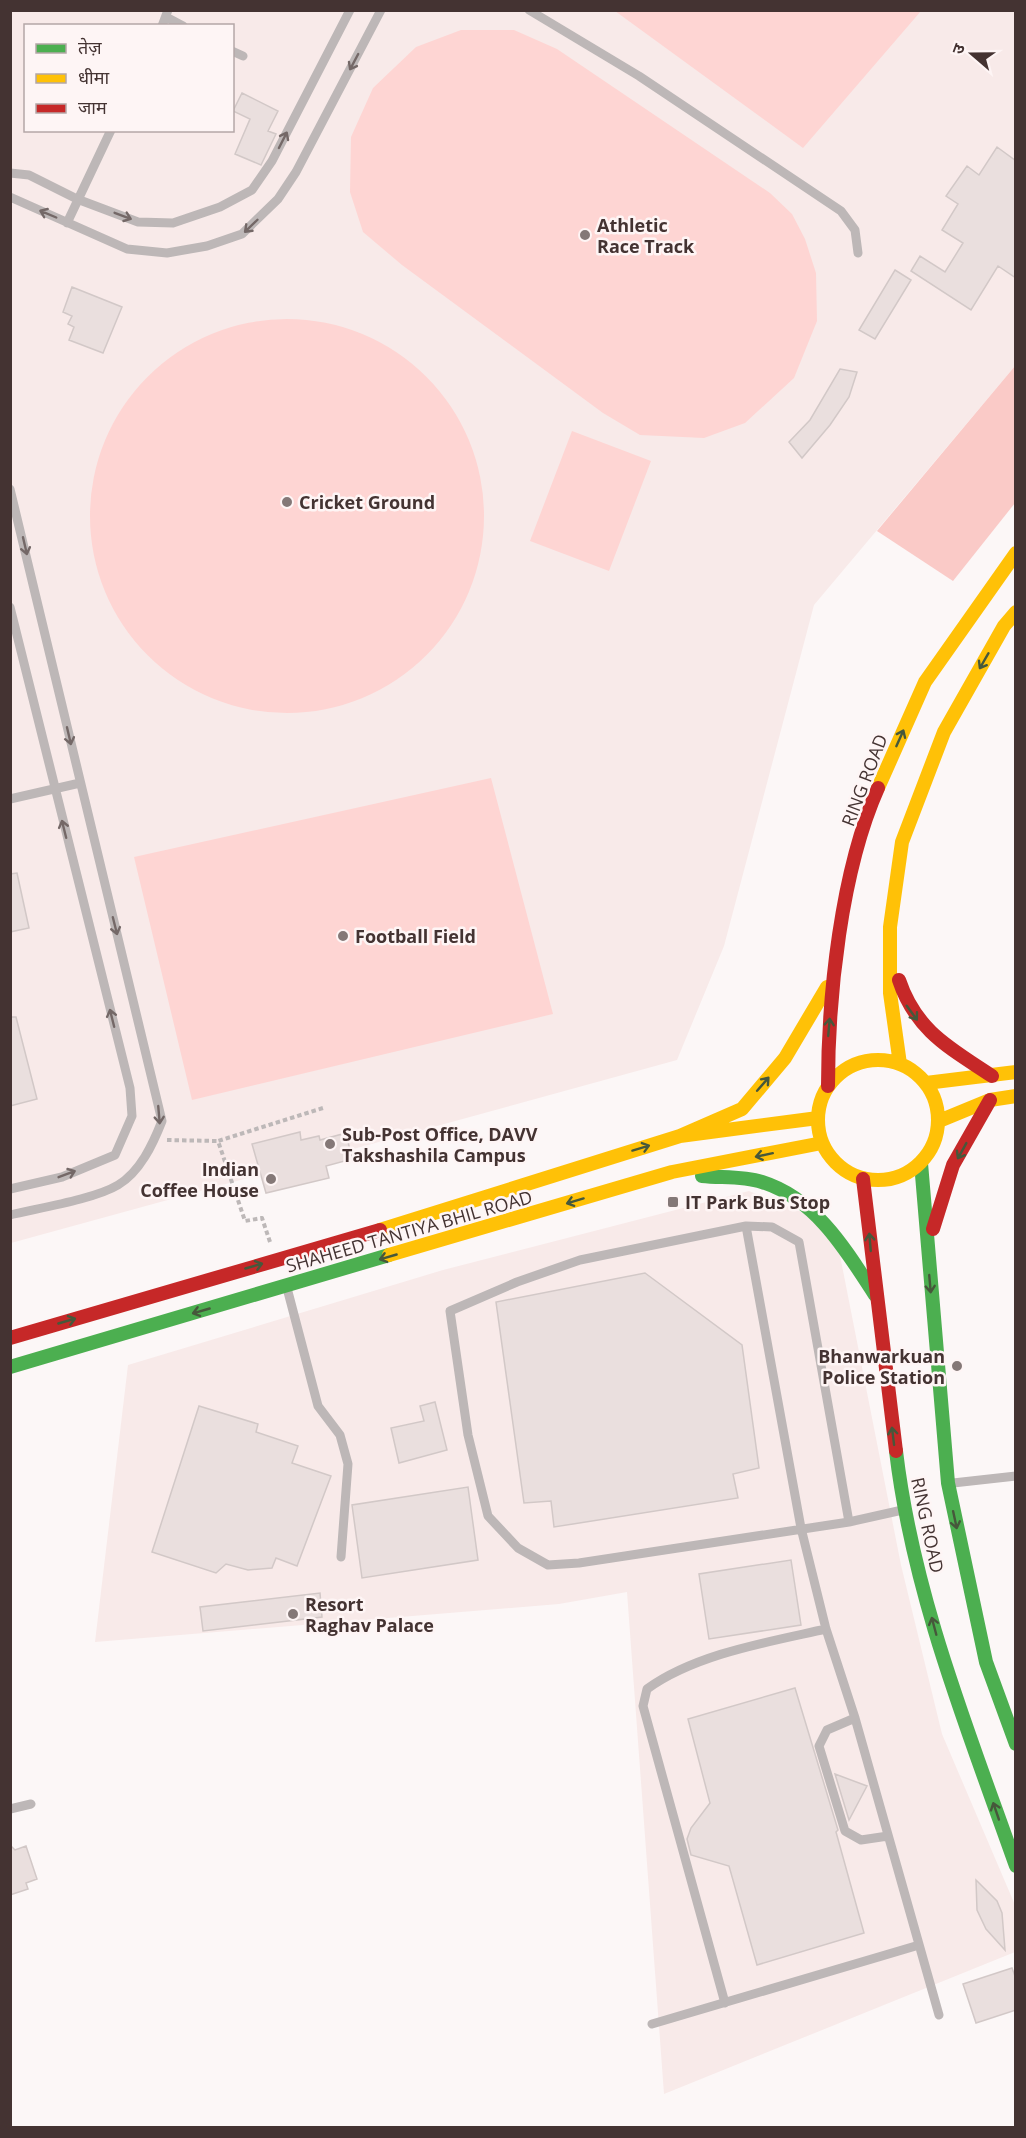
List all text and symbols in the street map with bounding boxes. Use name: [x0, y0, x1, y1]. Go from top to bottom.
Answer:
legend: [24, 24, 234, 132]
north arrow: [942, 24, 1002, 84]
text: तेज़: [78, 35, 102, 59]
text: उ: [946, 40, 970, 57]
one-way arrow: [348, 53, 360, 70]
text: धीमा: [78, 65, 109, 89]
text: जाम: [78, 95, 108, 119]
one-way arrow: [278, 132, 289, 150]
one-way arrow: [39, 208, 57, 219]
one-way arrow: [113, 212, 132, 223]
place label: Athletic Race Track: [597, 213, 695, 258]
one-way arrow: [243, 219, 258, 233]
marker: Athletic Race Track: [578, 228, 592, 242]
place label: Cricket Ground: [299, 490, 435, 514]
marker: Cricket Ground: [280, 495, 294, 509]
one-way arrow: [19, 536, 31, 555]
one-way arrow: [978, 652, 990, 669]
one-way arrow: [63, 726, 75, 745]
street label: RING ROAD: [835, 730, 893, 830]
one-way arrow: [894, 730, 906, 748]
one-way arrow: [58, 820, 69, 839]
one-way arrow: [109, 916, 121, 935]
place label: Football Field: [355, 924, 476, 948]
marker: Football Field: [336, 929, 350, 943]
one-way arrow: [906, 1004, 918, 1020]
one-way arrow: [106, 1009, 118, 1028]
one-way arrow: [823, 1018, 834, 1038]
one-way arrow: [756, 1077, 770, 1092]
one-way arrow: [154, 1105, 165, 1124]
place label: Sub-Post Office, DAVV Takshashila Campus: [342, 1122, 538, 1167]
marker: Sub-Post Office, DAVV Takshashila Campus: [323, 1137, 337, 1151]
one-way arrow: [631, 1142, 650, 1153]
one-way arrow: [956, 1142, 968, 1159]
one-way arrow: [755, 1150, 775, 1161]
place label: Indian Coffee House: [140, 1157, 259, 1202]
one-way arrow: [57, 1168, 76, 1179]
marker: Indian Coffee House: [264, 1172, 278, 1186]
street label: SHAHEED TANTIYA BHIL ROAD: [283, 1184, 535, 1278]
place label: IT Park Bus Stop: [685, 1190, 830, 1214]
marker: IT Park Bus Stop: [666, 1195, 680, 1209]
one-way arrow: [566, 1196, 585, 1207]
one-way arrow: [864, 1233, 875, 1253]
one-way arrow: [379, 1252, 398, 1263]
one-way arrow: [244, 1260, 263, 1271]
one-way arrow: [925, 1274, 936, 1294]
one-way arrow: [192, 1306, 211, 1318]
one-way arrow: [57, 1315, 76, 1326]
place label: Bhanwarkuan Police Station: [818, 1344, 945, 1389]
marker: Bhanwarkuan Police Station: [950, 1359, 964, 1373]
one-way arrow: [888, 1426, 899, 1446]
street label: RING ROAD: [906, 1475, 950, 1575]
one-way arrow: [950, 1510, 962, 1529]
place label: Resort Raghav Palace: [305, 1592, 434, 1637]
marker: Resort Raghav Palace: [286, 1607, 300, 1621]
one-way arrow: [927, 1617, 939, 1636]
one-way arrow: [990, 1802, 1001, 1821]

